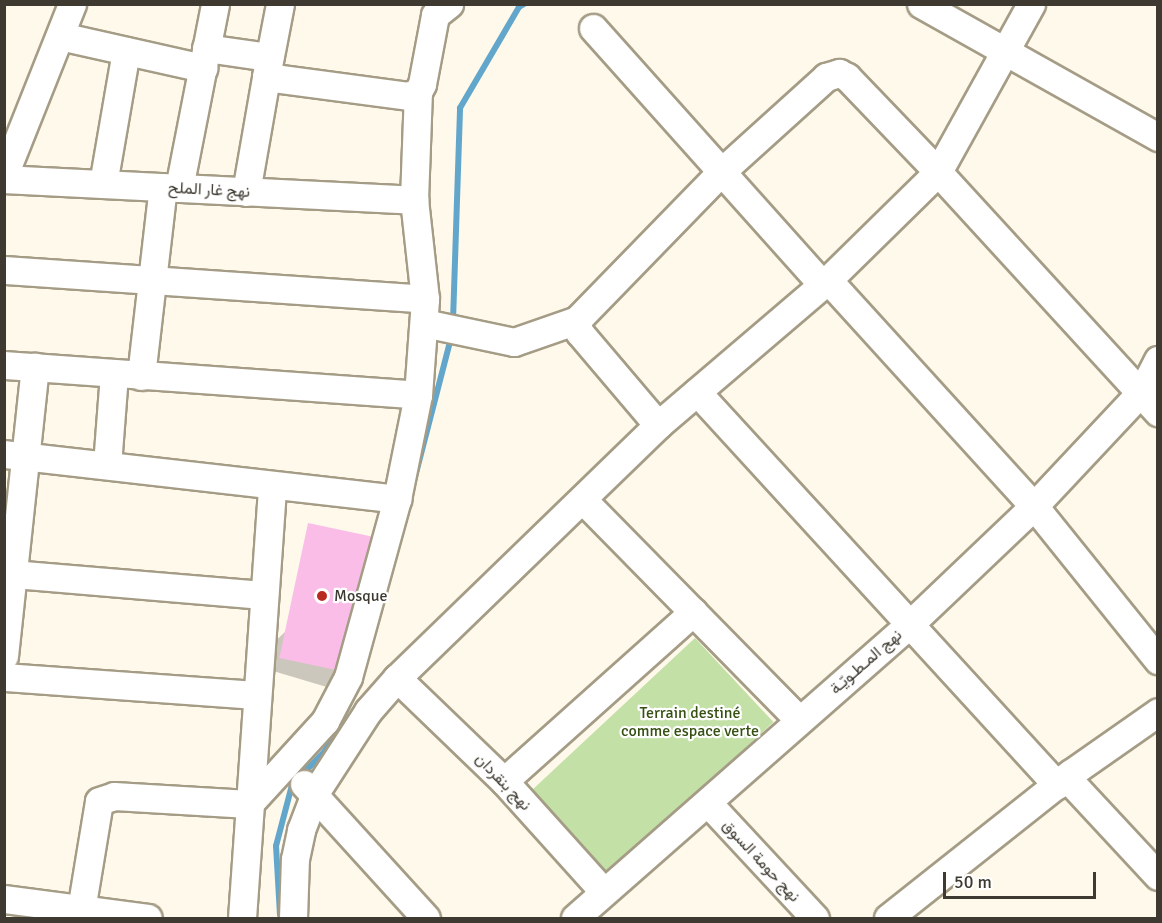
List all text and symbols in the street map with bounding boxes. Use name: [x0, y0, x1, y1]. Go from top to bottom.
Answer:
street label: نهج غار الملح: [167, 178, 251, 202]
place label: Mosque: [334, 586, 387, 606]
marker: Mosque: [315, 589, 329, 603]
street label: نهج المـطـويّـة: [826, 626, 906, 698]
park label: Terrain destiné comme espace verte: [621, 703, 759, 741]
street label: نهج بنقردان: [471, 749, 535, 815]
street label: نهج حومة السوق: [718, 816, 804, 906]
scale bar: [946, 860, 1099, 898]
text: 50 m: [954, 871, 992, 893]

